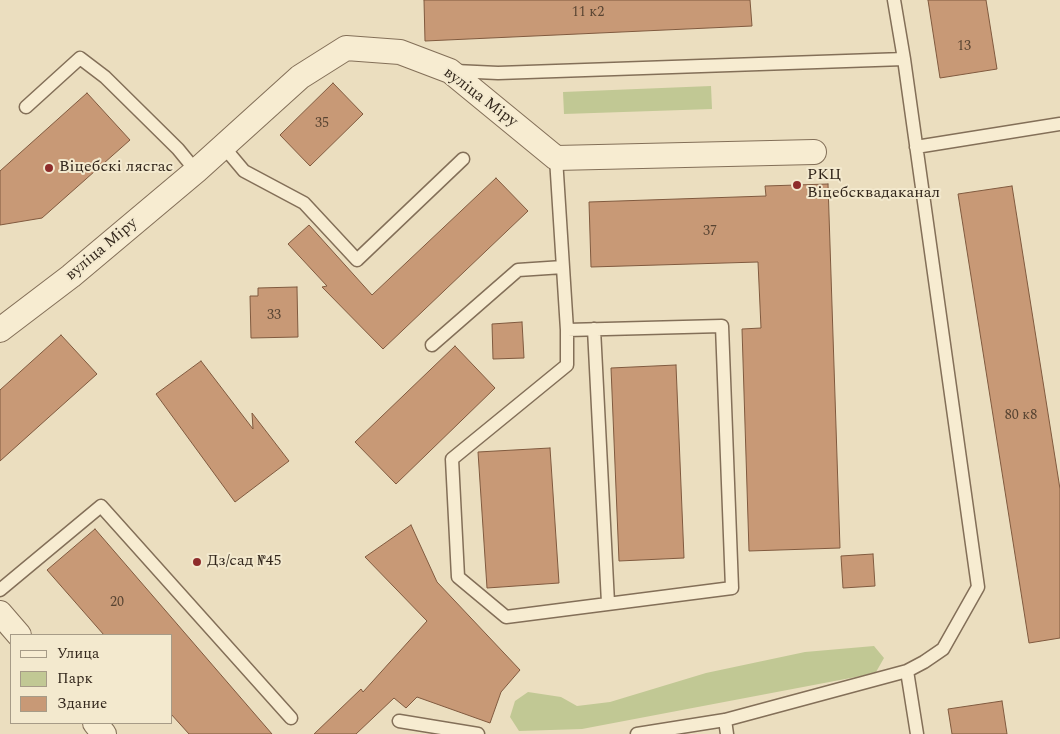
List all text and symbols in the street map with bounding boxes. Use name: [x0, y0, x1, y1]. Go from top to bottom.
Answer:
house number: 11 к2: [572, 5, 604, 21]
house number: 13: [957, 39, 971, 55]
street label: вуліца Міру: [439, 64, 521, 132]
house number: 35: [315, 116, 329, 132]
place label: Віцебскі лясгас: [59, 158, 173, 178]
marker: Віцебскі лясгас: [43, 162, 55, 174]
place label: РКЦ Віцебсквадаканал: [807, 166, 940, 204]
marker: РКЦ Віцебсквадаканал: [791, 179, 803, 191]
street label: вуліца Міру: [62, 214, 142, 286]
house number: 37: [703, 224, 717, 240]
house number: 33: [267, 308, 281, 324]
house number: 80 к8: [1005, 408, 1037, 424]
place label: Дз/сад №45: [207, 552, 281, 572]
marker: Дз/сад №45: [191, 556, 203, 568]
house number: 20: [110, 595, 124, 611]
legend: [10, 634, 172, 724]
text: Улица: [57, 642, 99, 665]
text: Парк: [57, 667, 93, 690]
text: Здание: [57, 692, 107, 715]

